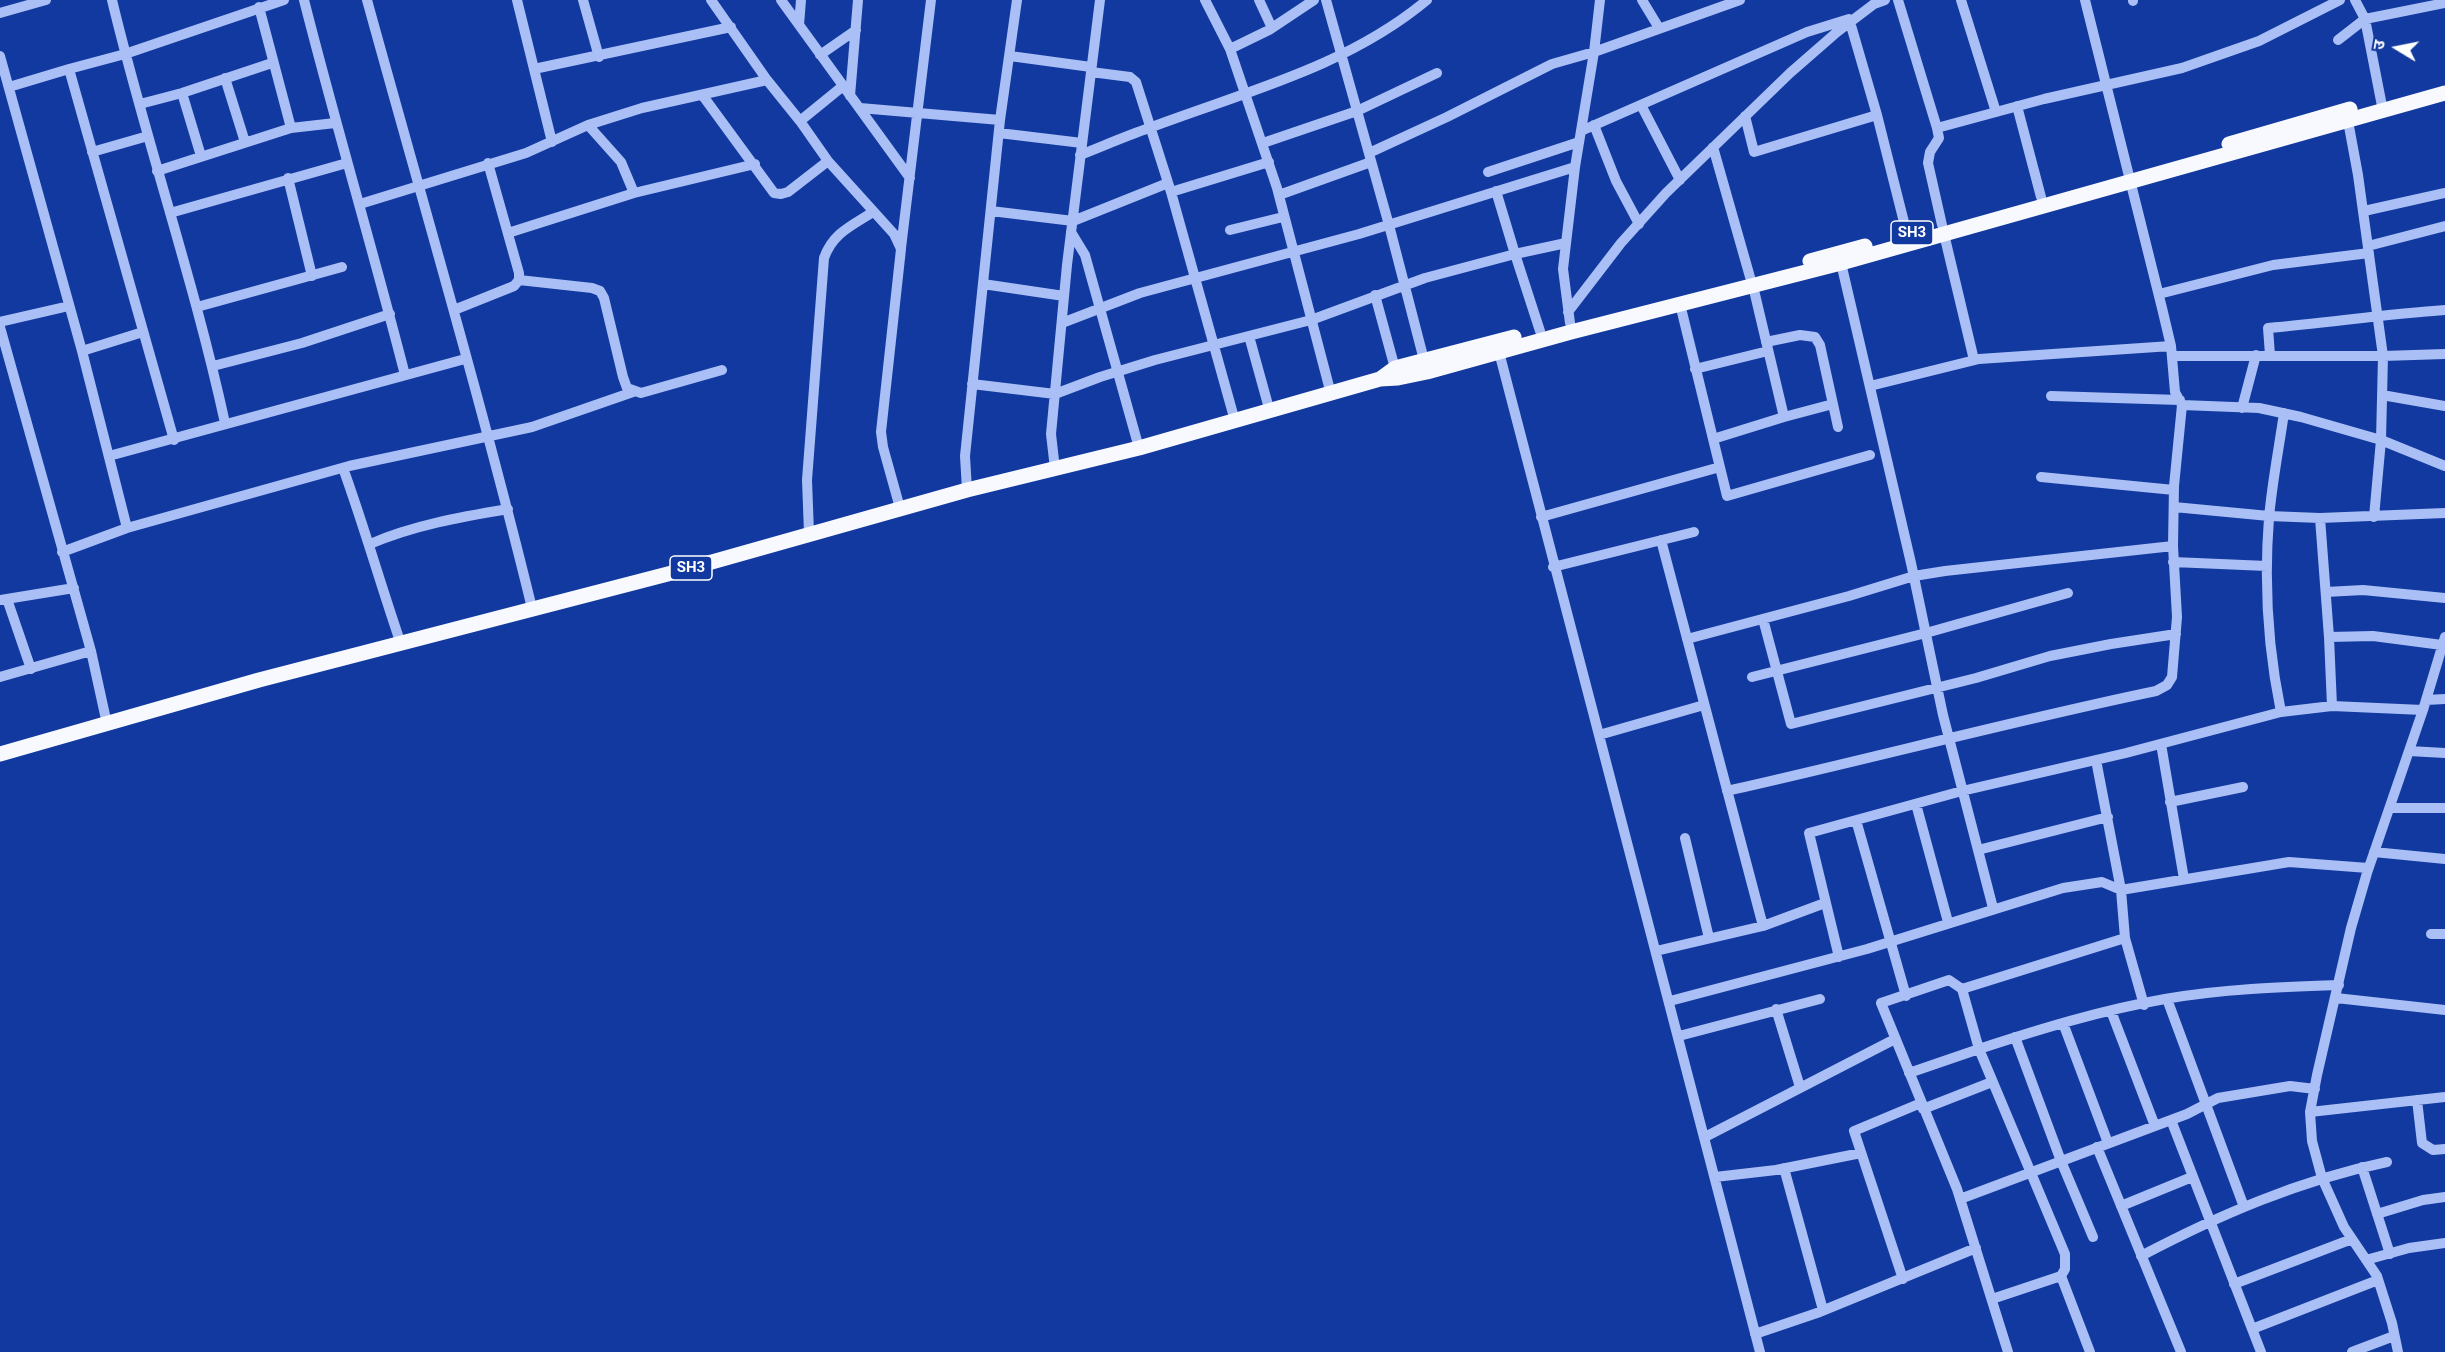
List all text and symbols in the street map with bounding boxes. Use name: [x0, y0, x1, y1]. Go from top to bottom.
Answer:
north arrow: [2367, 18, 2427, 78]
text: उ: [2369, 39, 2389, 51]
road number: SH3: [1891, 221, 1933, 245]
road number: SH3: [670, 556, 712, 580]

